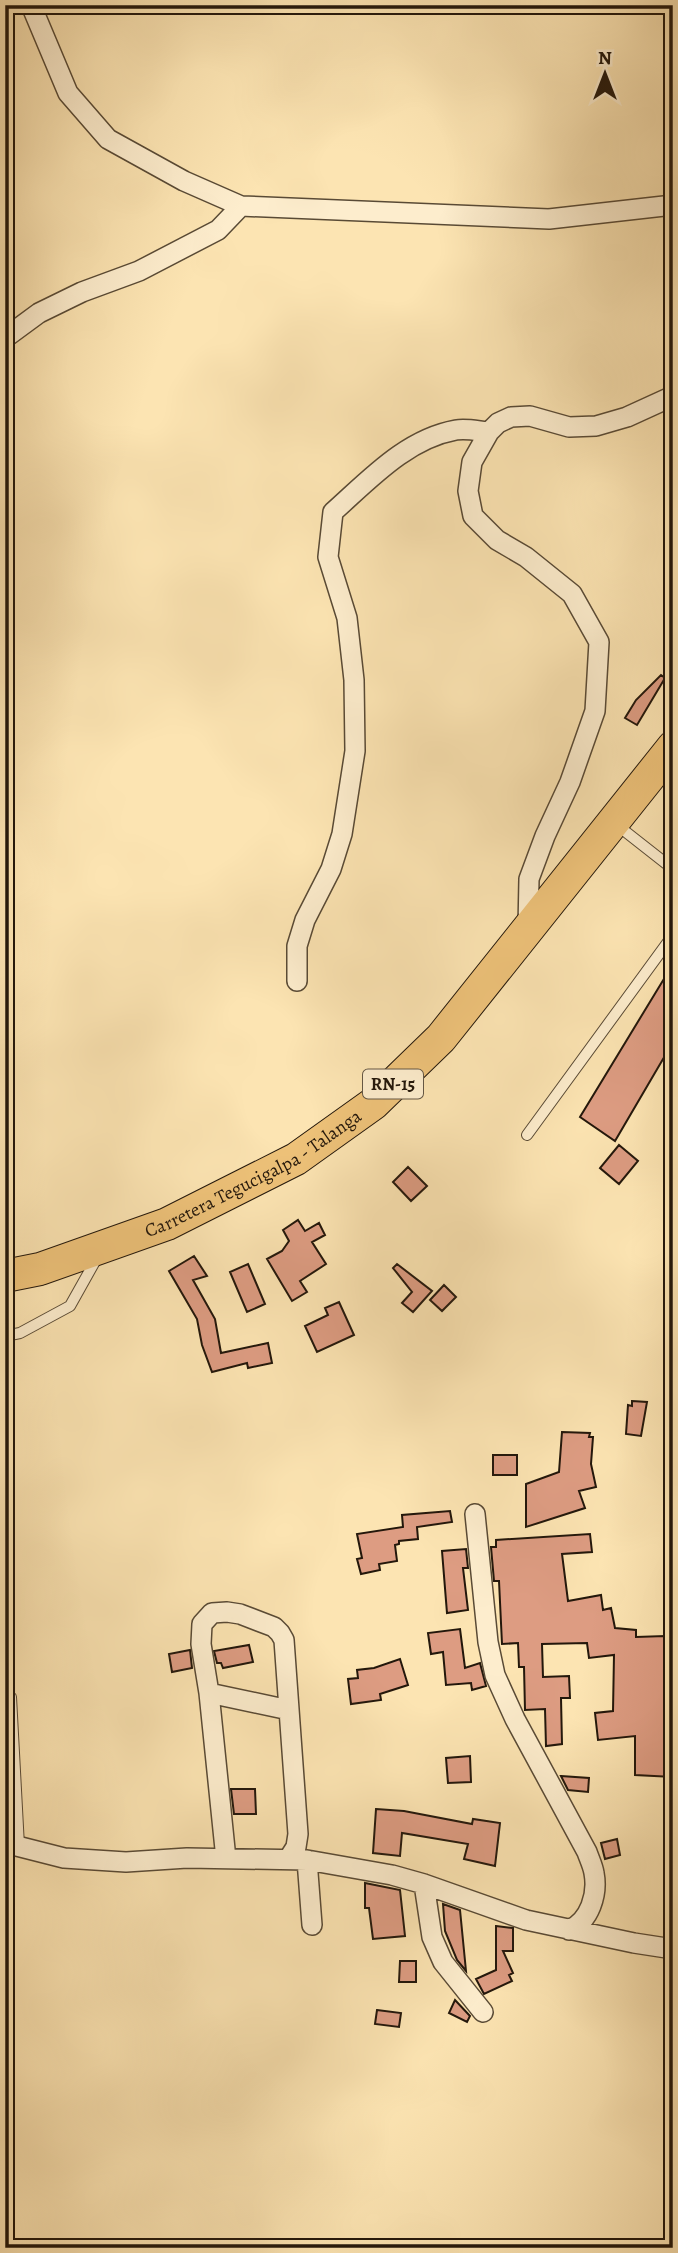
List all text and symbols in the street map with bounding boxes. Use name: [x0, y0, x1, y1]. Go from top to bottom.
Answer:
north arrow: [570, 38, 640, 108]
text: N: [598, 45, 612, 71]
road number: RN-15: [363, 1070, 423, 1098]
street label: Carretera Tegucigalpa - Talanga: [141, 1103, 367, 1244]

